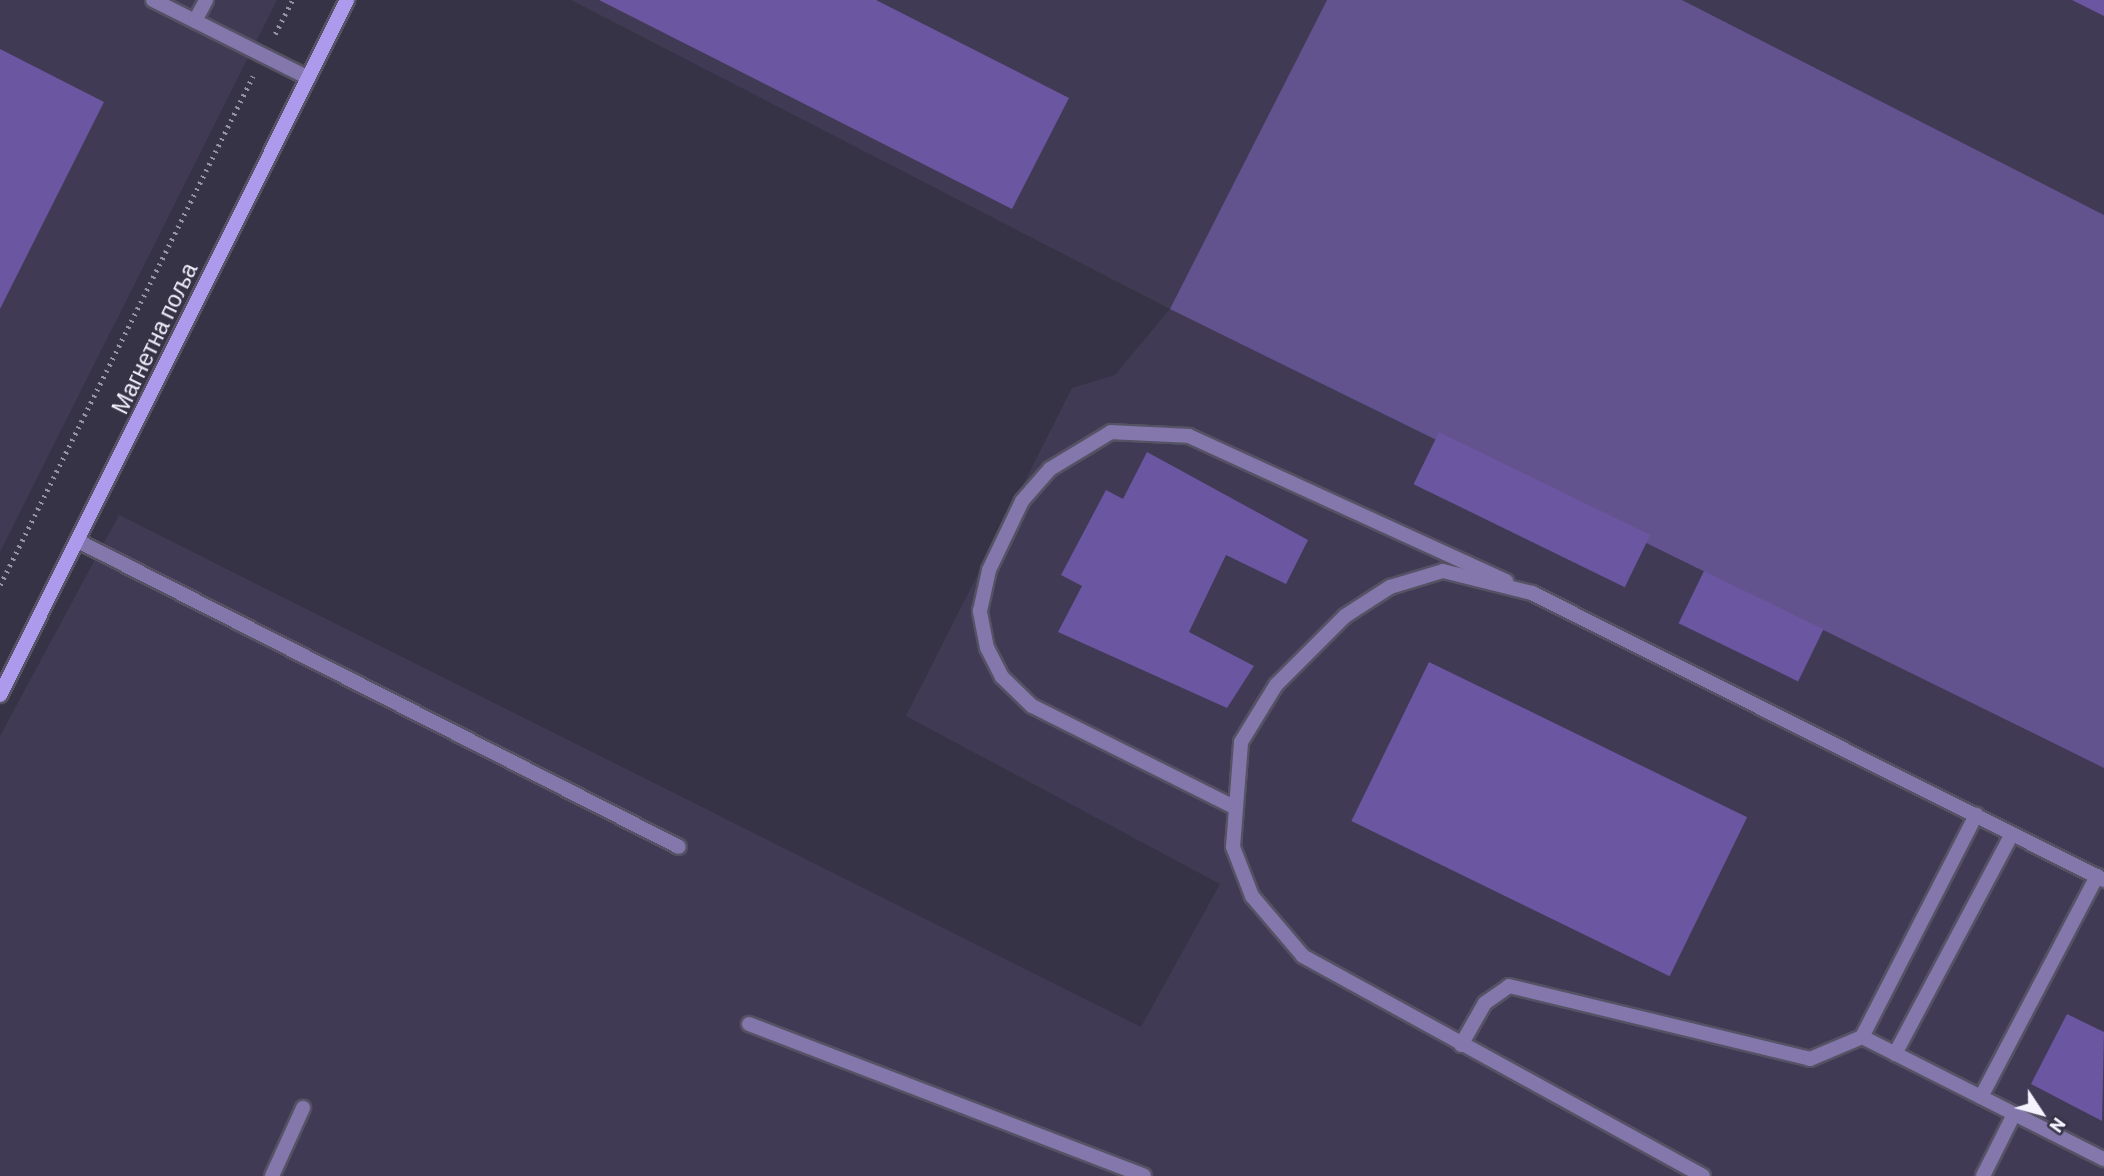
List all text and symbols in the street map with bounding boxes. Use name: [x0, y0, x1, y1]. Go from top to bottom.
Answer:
street label: Магнетна поља: [105, 258, 203, 418]
north arrow: [2006, 1078, 2076, 1148]
text: N: [2045, 1114, 2071, 1138]

